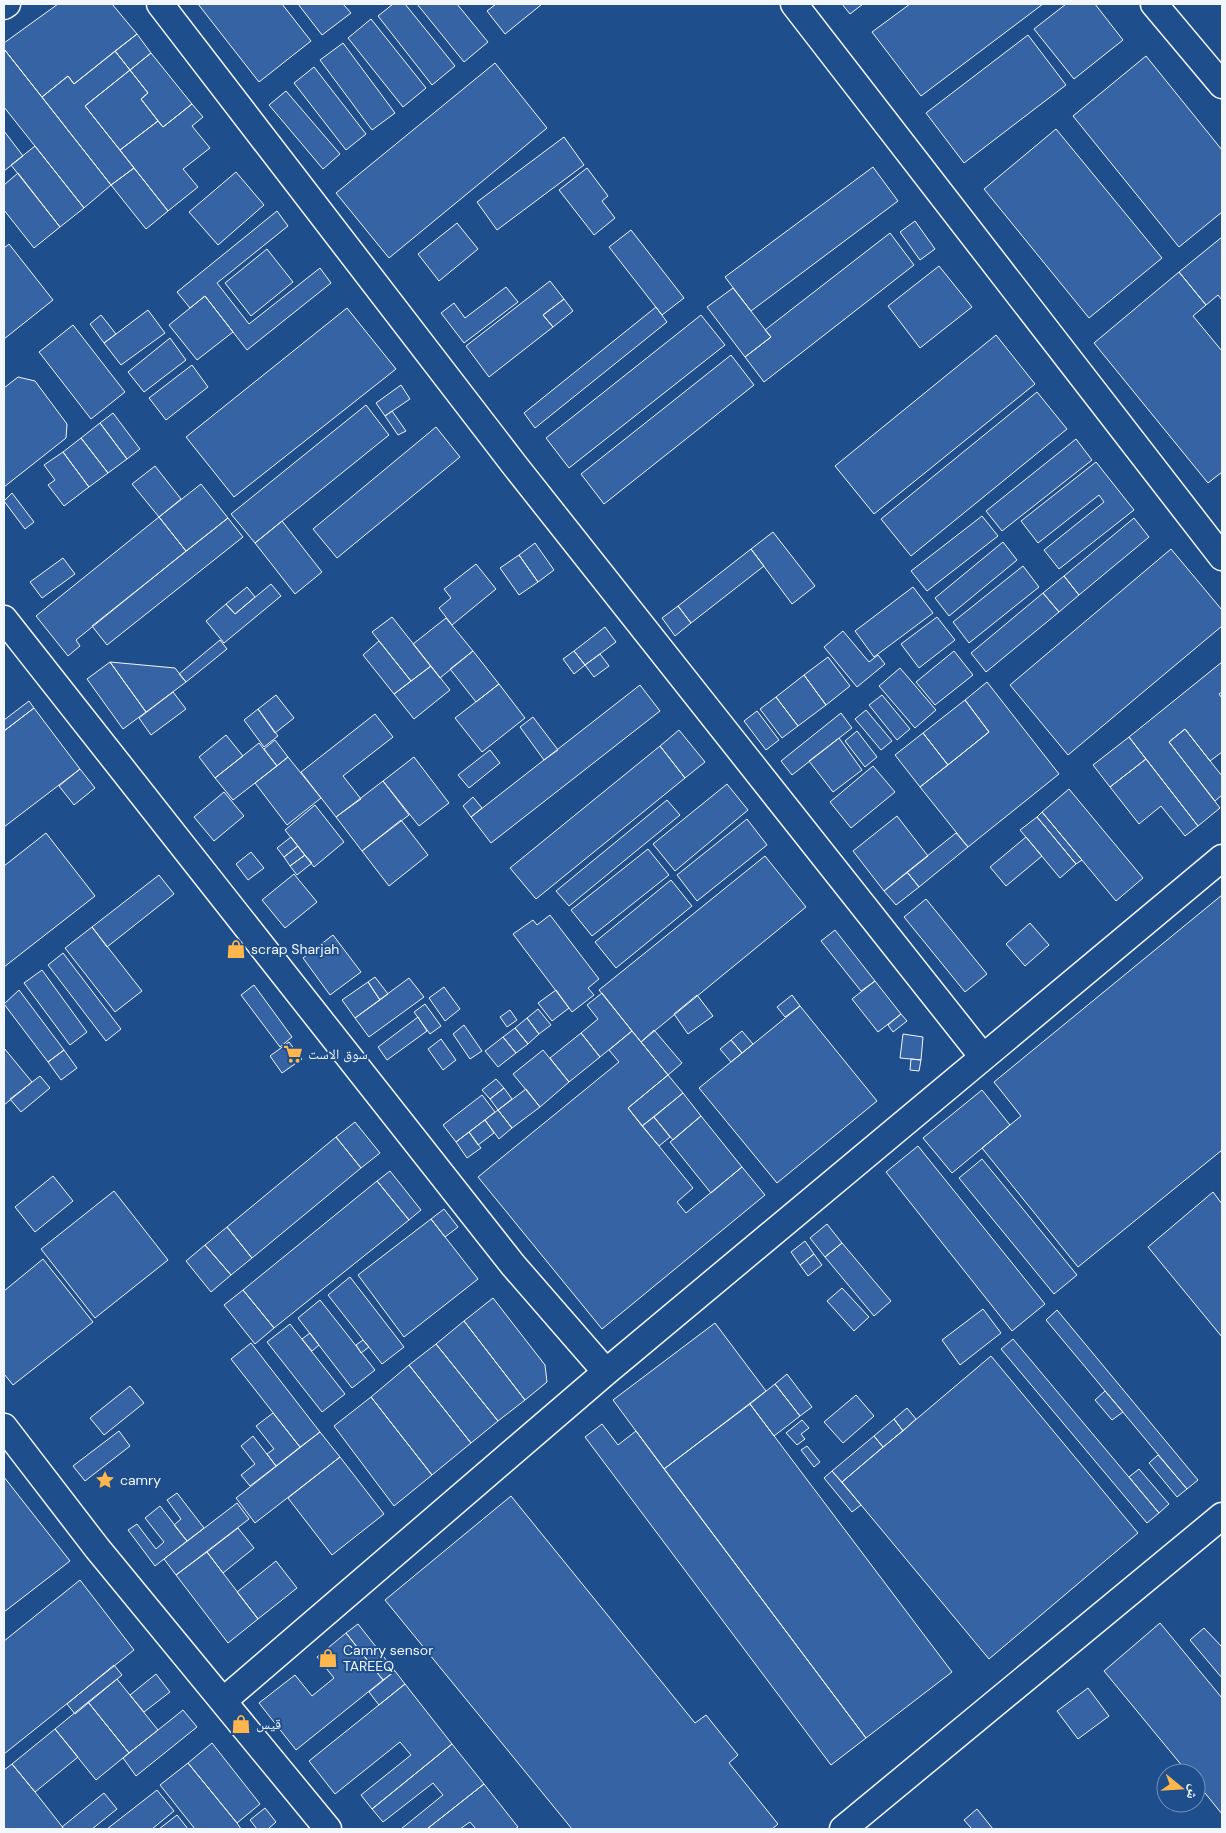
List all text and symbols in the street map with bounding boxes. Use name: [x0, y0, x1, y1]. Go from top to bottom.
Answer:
shop icon: scrap Sharjah: [225, 938, 247, 960]
place label: scrap Sharjah: [251, 940, 339, 958]
supermarket icon: سوق الاست: [282, 1043, 304, 1065]
place label: سوق الاست: [308, 1045, 368, 1063]
place icon: camry: [94, 1469, 116, 1491]
place label: camry: [120, 1471, 161, 1489]
place label: Camry sensor TAREEQ: [343, 1641, 433, 1675]
shop icon: Camry sensor TAREEQ: [317, 1647, 339, 1669]
shop icon: قيس: [230, 1713, 252, 1735]
place label: قيس: [256, 1715, 281, 1733]
north arrow: [1156, 1763, 1206, 1813]
text: ش: [1182, 1782, 1204, 1802]

